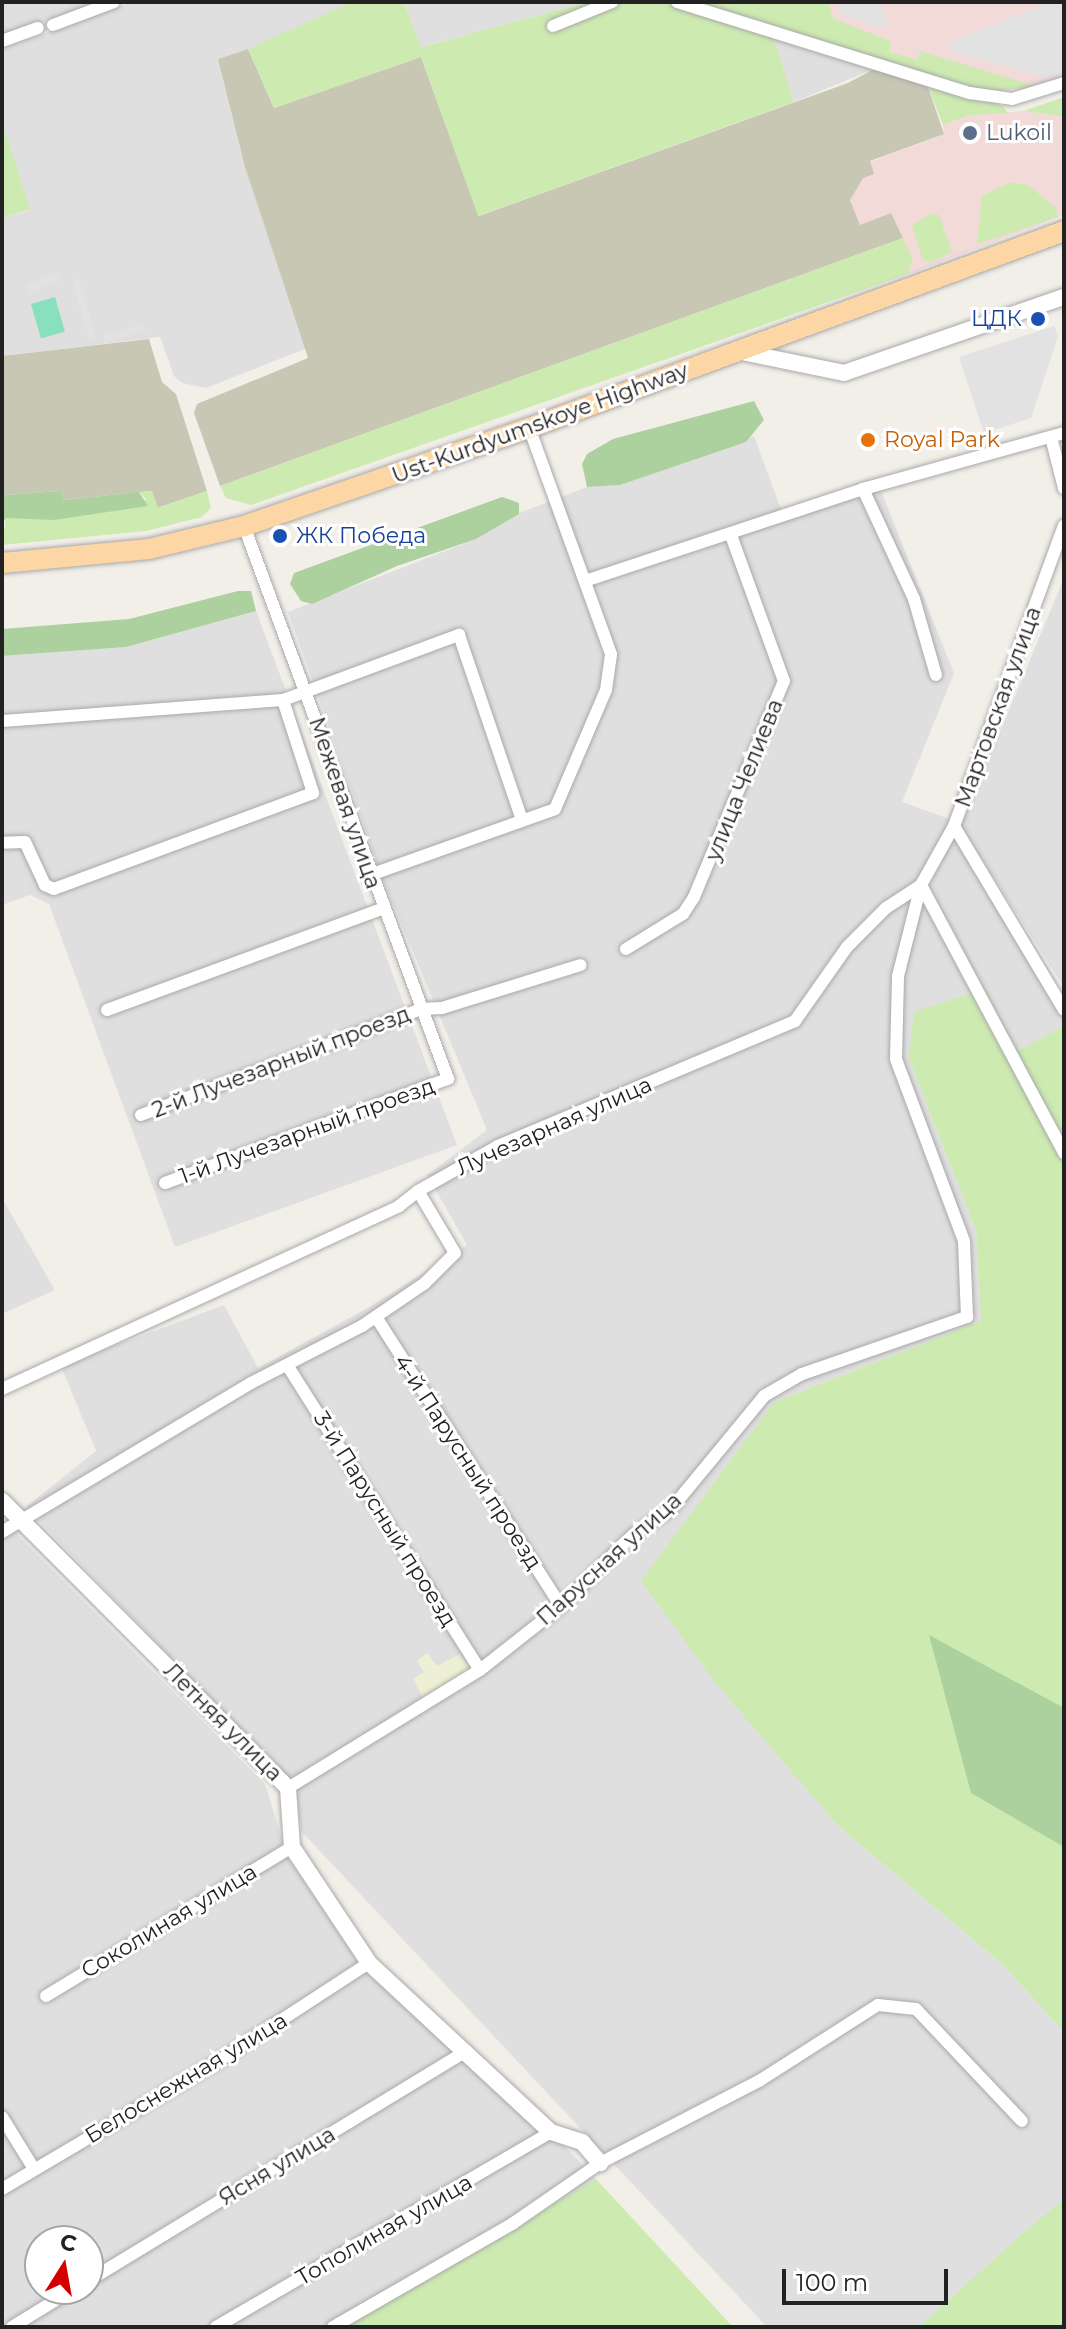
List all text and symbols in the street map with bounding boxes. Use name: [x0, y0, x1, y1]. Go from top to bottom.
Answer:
place label: Lukoil: [986, 120, 1052, 146]
marker: Lukoil: [961, 124, 979, 142]
place label: ЦДК: [971, 306, 1022, 332]
marker: ЦДК: [1029, 310, 1047, 328]
street label: Ust-Kurdyumskoye Highway: [388, 357, 692, 489]
place label: Royal Park: [884, 427, 1000, 453]
marker: Royal Park: [859, 431, 877, 449]
place label: ЖК Победа: [296, 523, 426, 549]
marker: ЖК Победа: [271, 527, 289, 545]
street label: Мартовская улица: [949, 603, 1047, 811]
street label: улица Челиева: [699, 695, 789, 865]
street label: Межевая улица: [303, 714, 387, 892]
street label: 2-й Лучезарный проезд: [148, 1001, 414, 1123]
street label: Лучезарная улица: [452, 1071, 656, 1181]
street label: 1-й Лучезарный проезд: [176, 1072, 438, 1190]
street label: 4-й Парусный проезд: [389, 1350, 547, 1574]
street label: 3-й Парусный проезд: [308, 1407, 462, 1631]
street label: Парусная улица: [531, 1487, 687, 1631]
street label: Летняя улица: [158, 1657, 288, 1787]
street label: Соколиная улица: [76, 1858, 262, 1984]
street label: Белоснежная улица: [80, 2007, 292, 2149]
street label: Ясня улица: [214, 2121, 340, 2211]
street label: Тополиная улица: [291, 2169, 477, 2291]
north arrow: [24, 2225, 104, 2305]
text: С: [58, 2228, 79, 2258]
scale bar: [786, 2253, 952, 2303]
text: 100 m: [796, 2268, 868, 2297]

